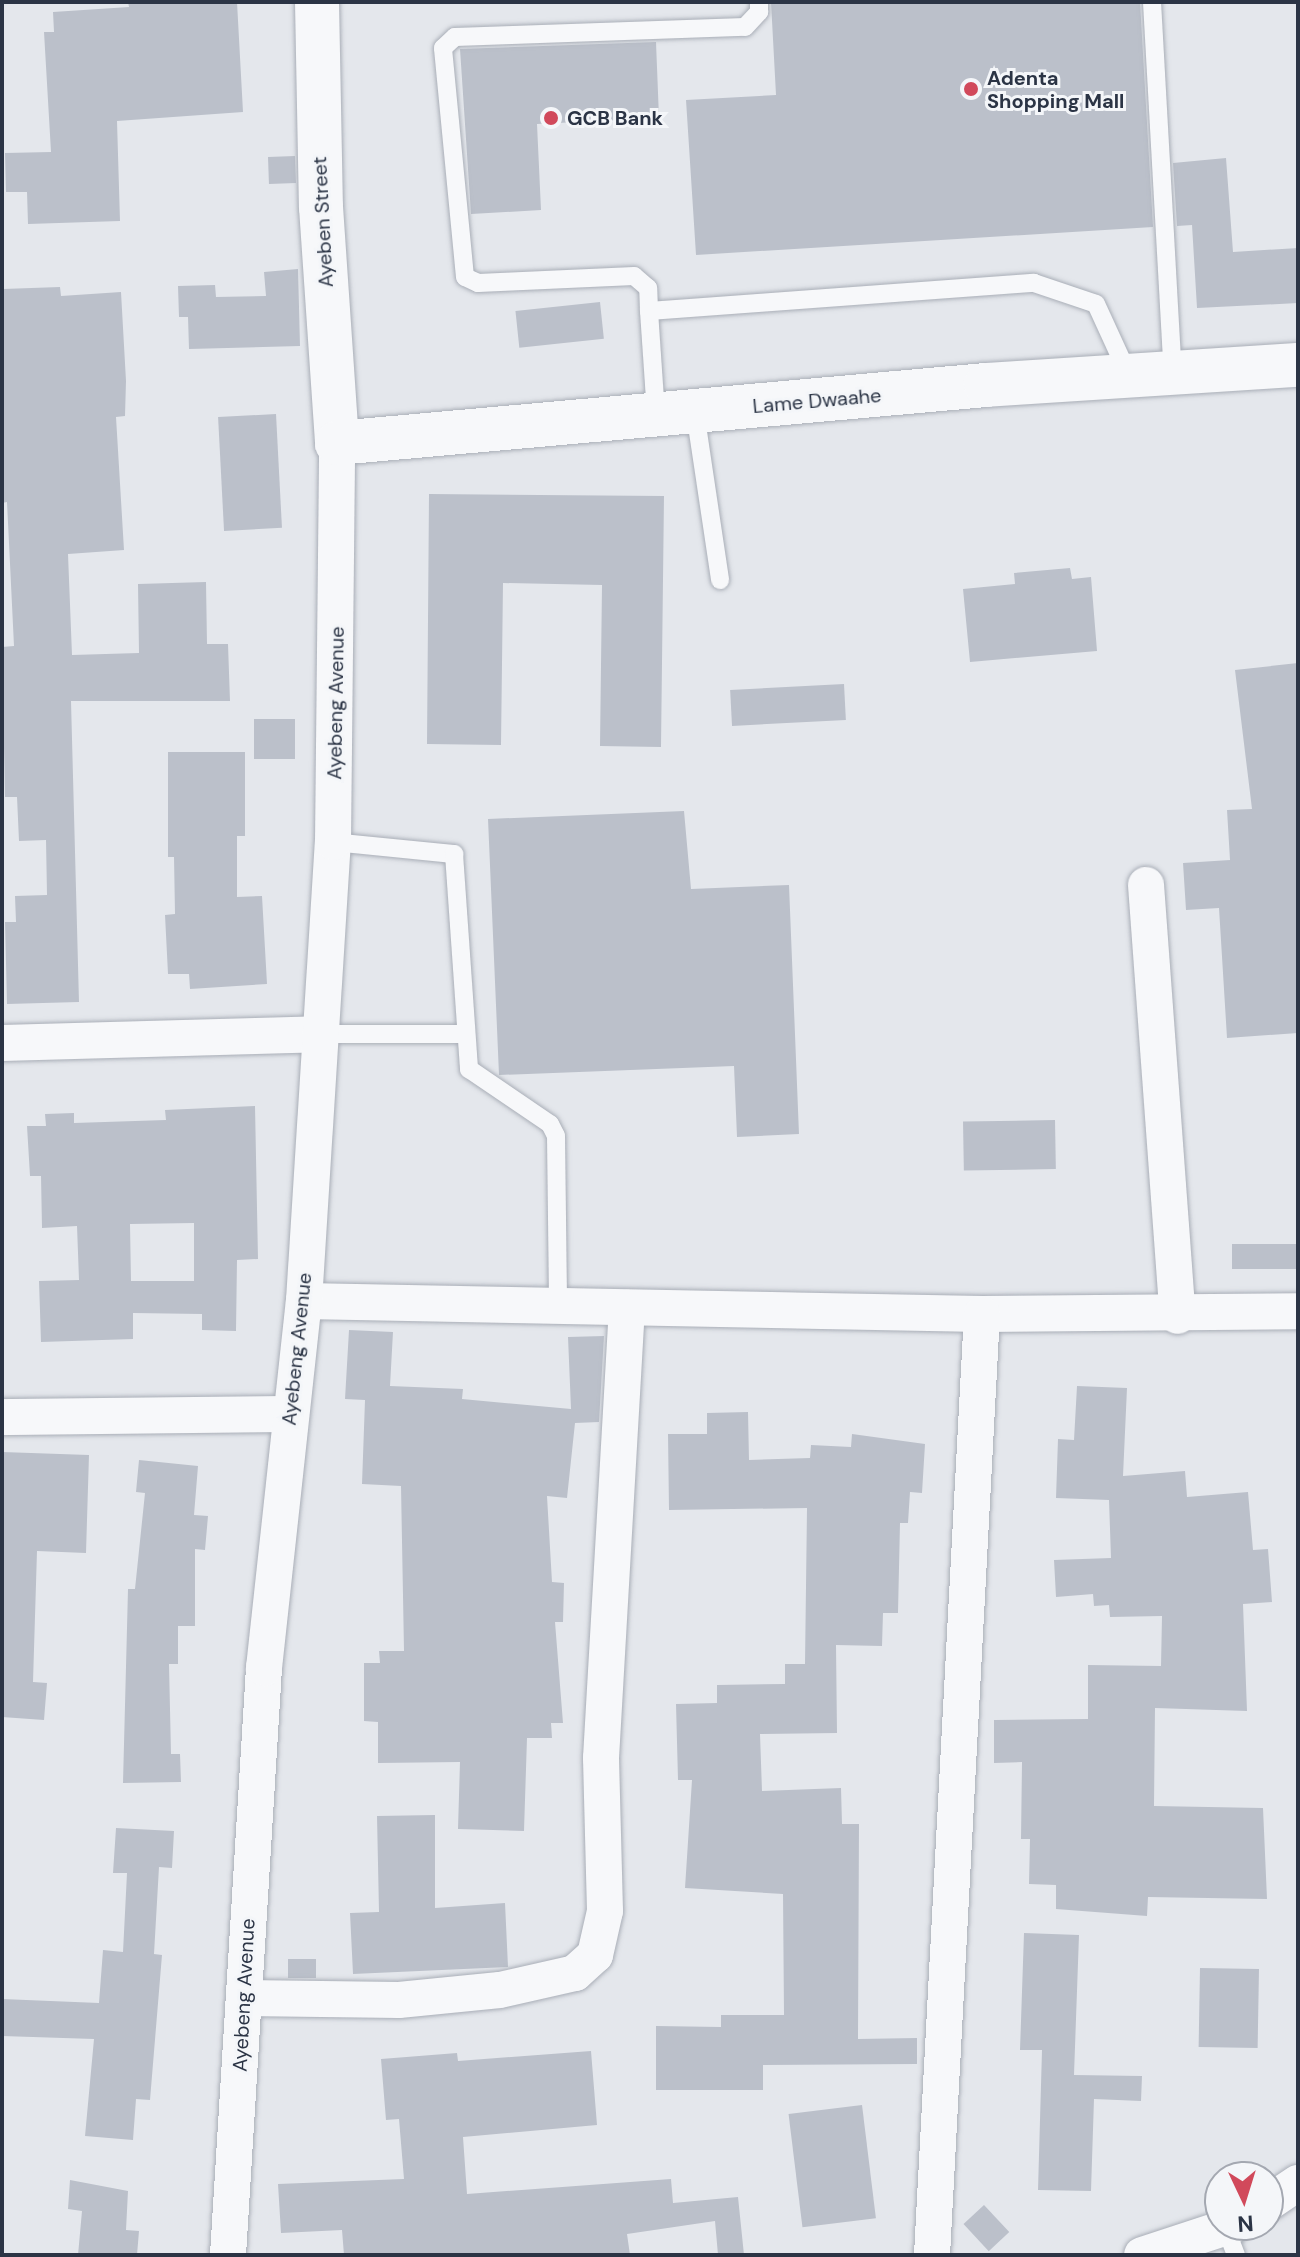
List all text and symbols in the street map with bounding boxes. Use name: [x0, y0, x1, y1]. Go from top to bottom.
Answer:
place label: Adenta Shopping Mall: [987, 66, 1124, 113]
marker: Adenta Shopping Mall: [962, 80, 980, 98]
place label: GCB Bank: [567, 106, 663, 130]
marker: GCB Bank: [542, 109, 560, 127]
street label: Ayeben Street: [308, 156, 338, 288]
street label: Lame Dwaahe: [752, 383, 882, 419]
street label: Ayebeng Avenue: [323, 626, 349, 780]
street label: Ayebeng Avenue: [277, 1271, 317, 1427]
street label: Ayebeng Avenue: [228, 1918, 260, 2072]
north arrow: [1204, 2161, 1284, 2241]
text: N: [1237, 2208, 1255, 2238]

